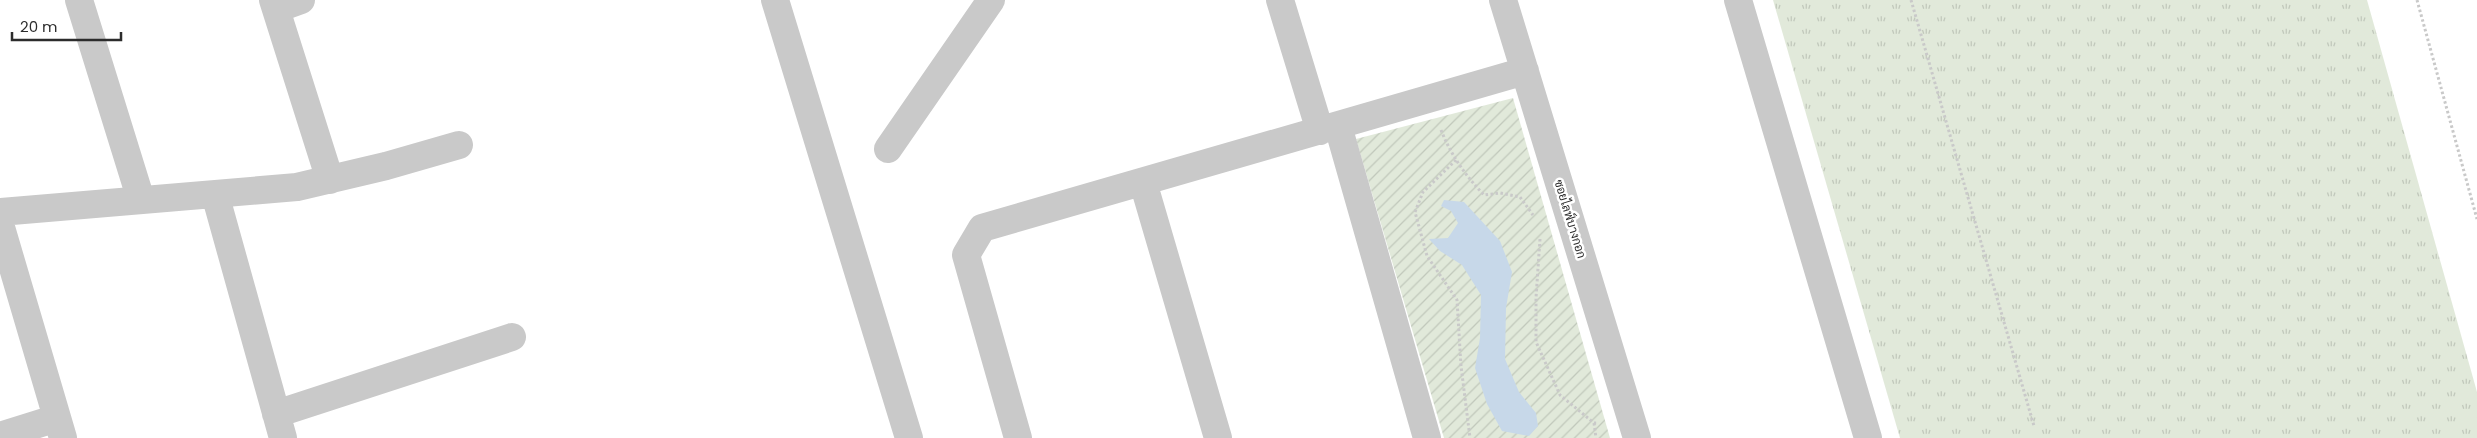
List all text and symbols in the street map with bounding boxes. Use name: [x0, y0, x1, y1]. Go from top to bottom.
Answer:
scale bar: [12, 10, 121, 42]
text: 20 m: [20, 16, 58, 37]
street label: ซอยไลฟ์บางกอก: [1550, 177, 1591, 260]

